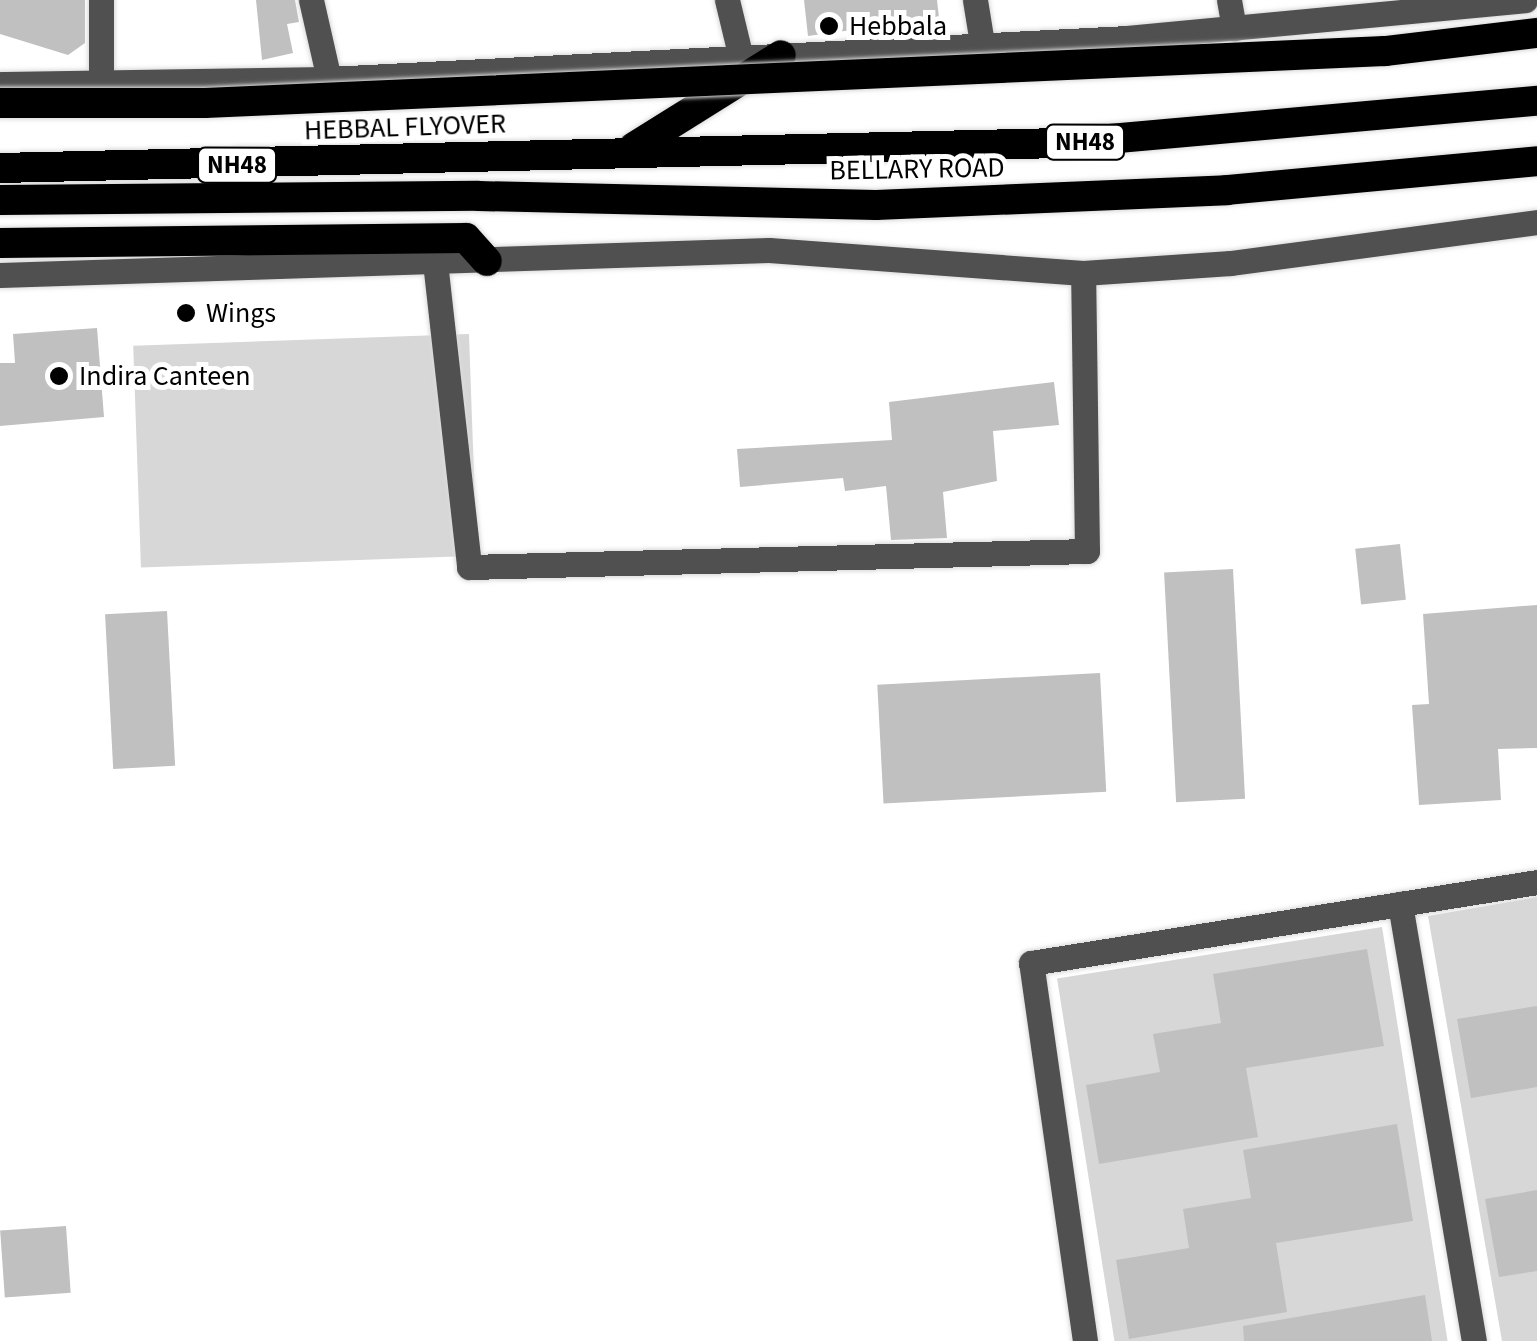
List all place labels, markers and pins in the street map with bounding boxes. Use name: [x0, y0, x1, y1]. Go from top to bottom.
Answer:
place label: Hebbala: [849, 9, 947, 43]
marker: Hebbala: [818, 15, 840, 37]
place label: Wings: [206, 296, 276, 330]
marker: Wings: [175, 302, 197, 324]
place label: Indira Canteen: [79, 359, 250, 393]
marker: Indira Canteen: [48, 365, 70, 387]

